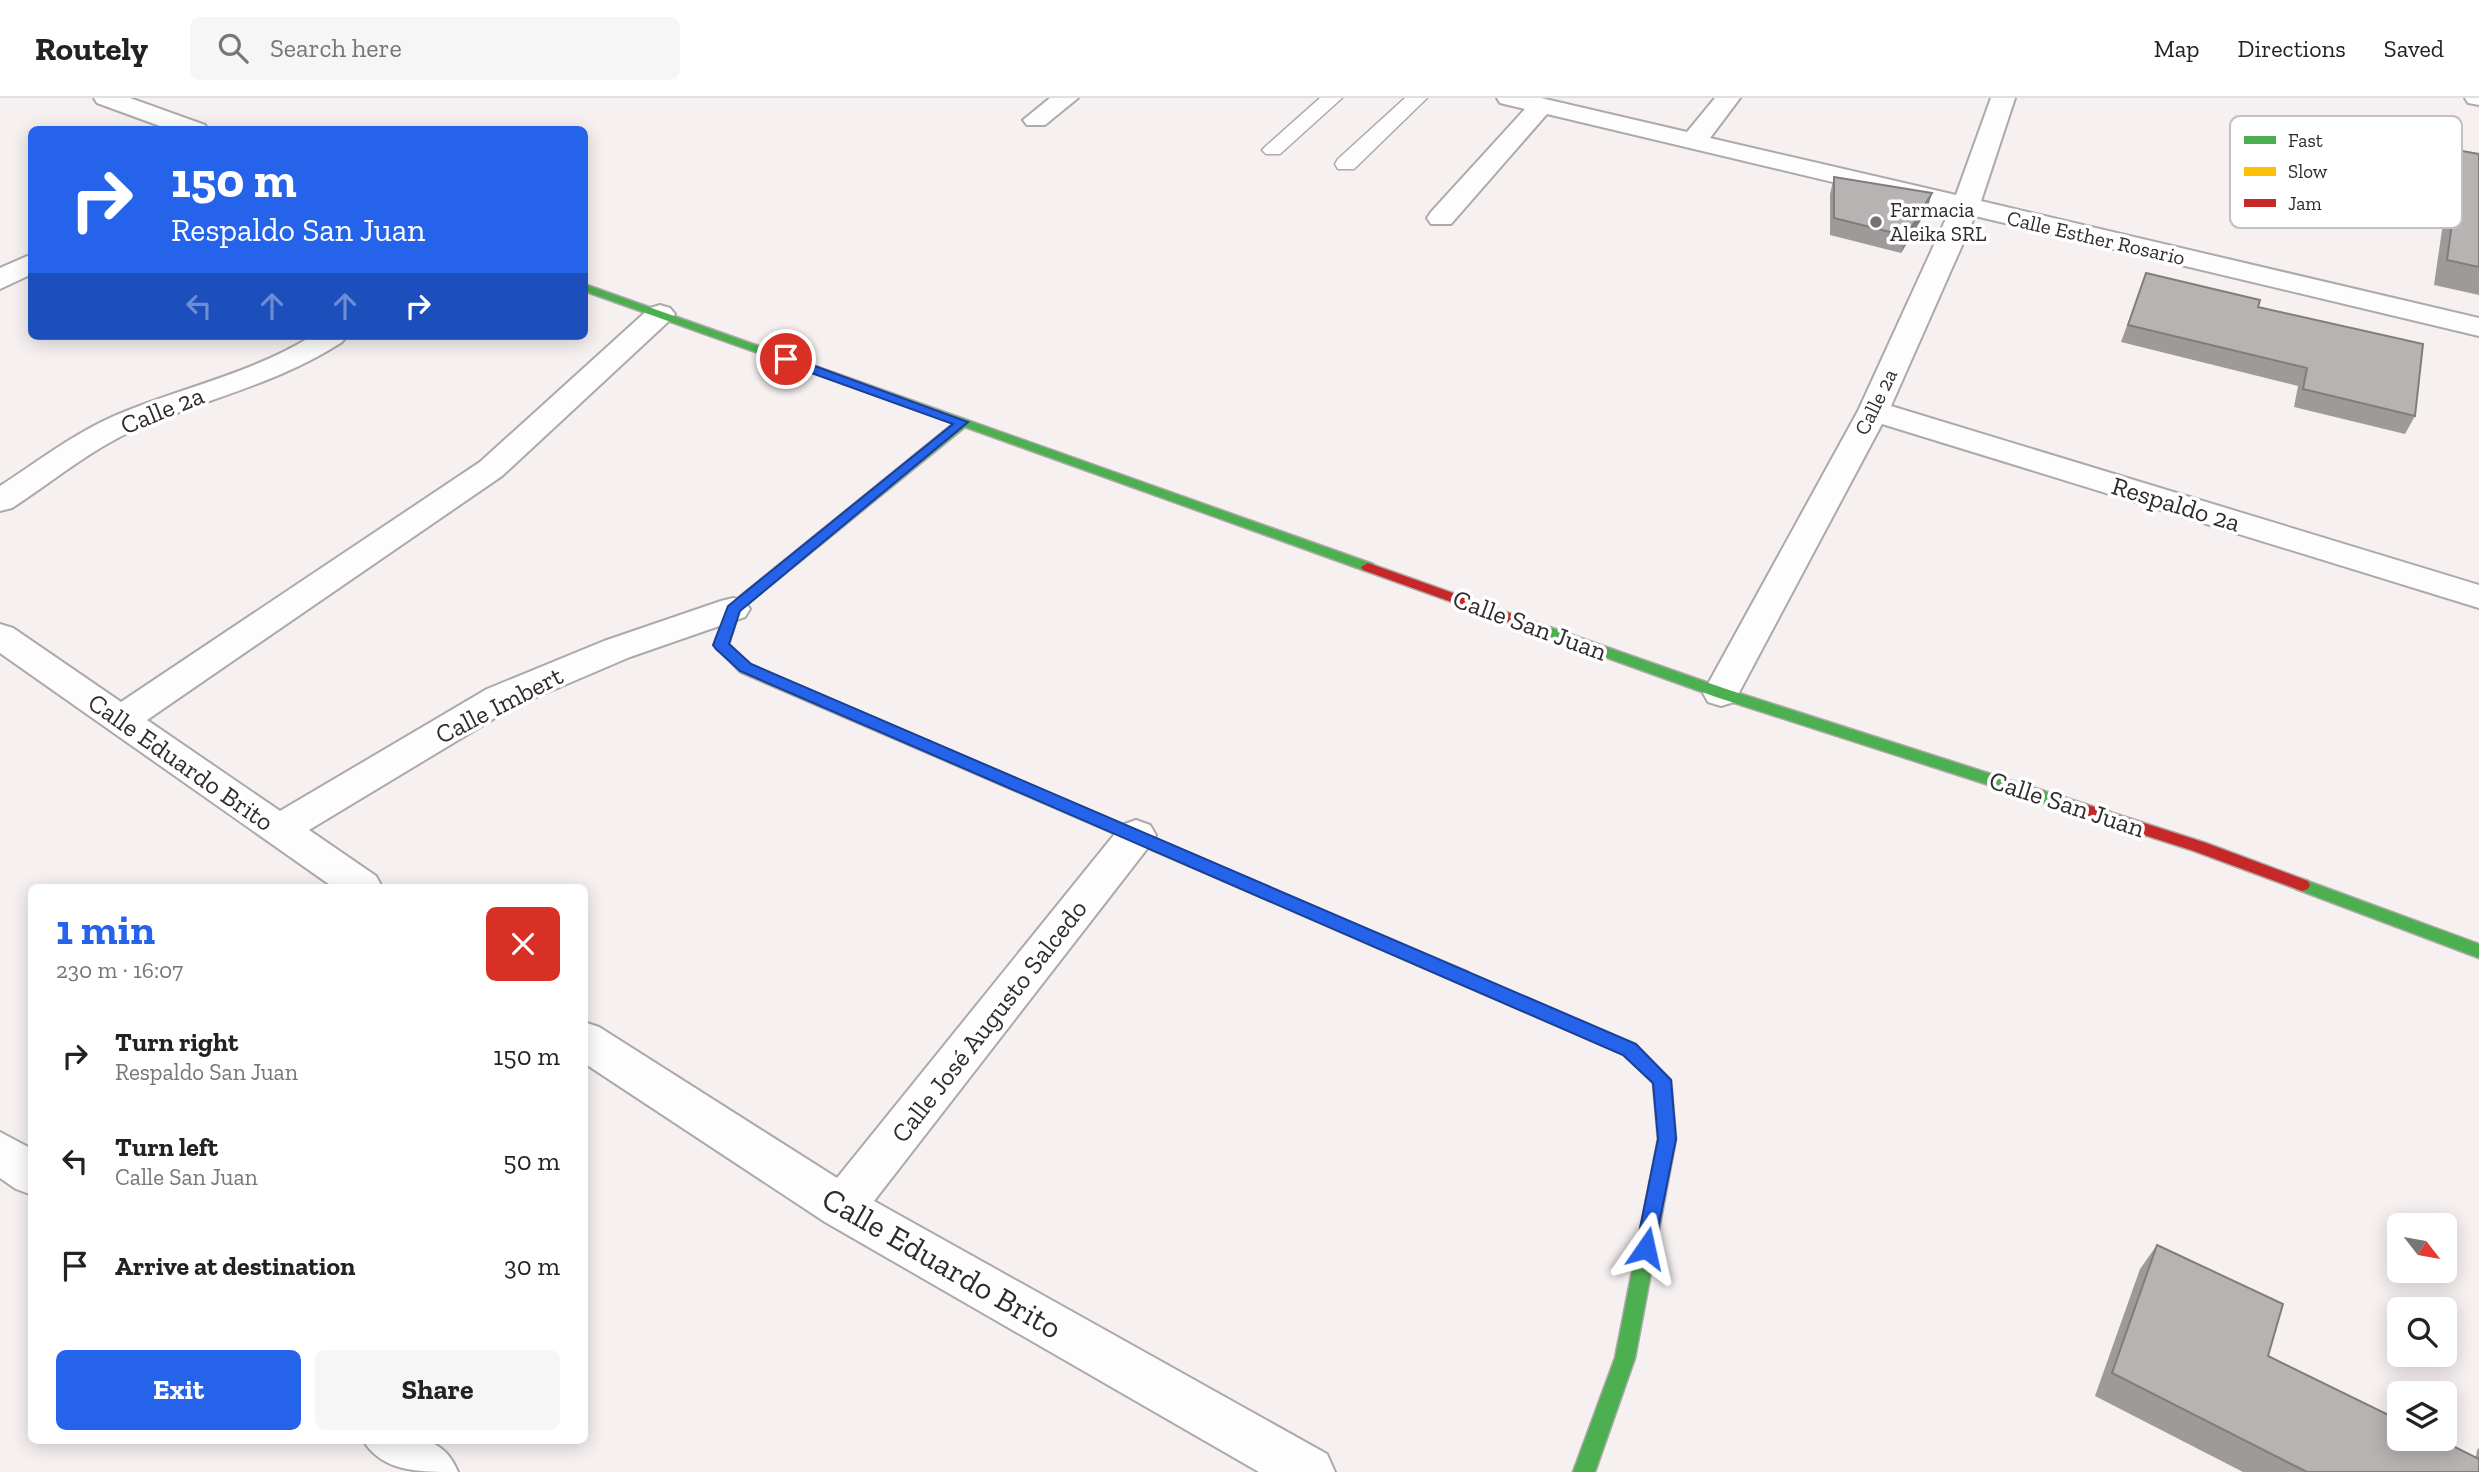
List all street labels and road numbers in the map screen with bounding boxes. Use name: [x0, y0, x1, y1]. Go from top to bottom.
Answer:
street label: Calle Esther Rosario: [2005, 205, 2188, 270]
street label: Calle 2a: [1849, 365, 1902, 439]
street label: Calle 2a: [116, 379, 209, 441]
street label: Respaldo 2a: [2108, 469, 2244, 539]
street label: Calle San Juan: [1449, 582, 1611, 668]
street label: Calle Imbert: [430, 659, 568, 751]
street label: Calle Eduardo Brito: [82, 686, 280, 838]
street label: Calle San Juan: [1985, 764, 2149, 844]
street label: Calle José Augusto Salcedo: [884, 893, 1094, 1149]
street label: Calle Eduardo Brito: [816, 1179, 1068, 1347]

